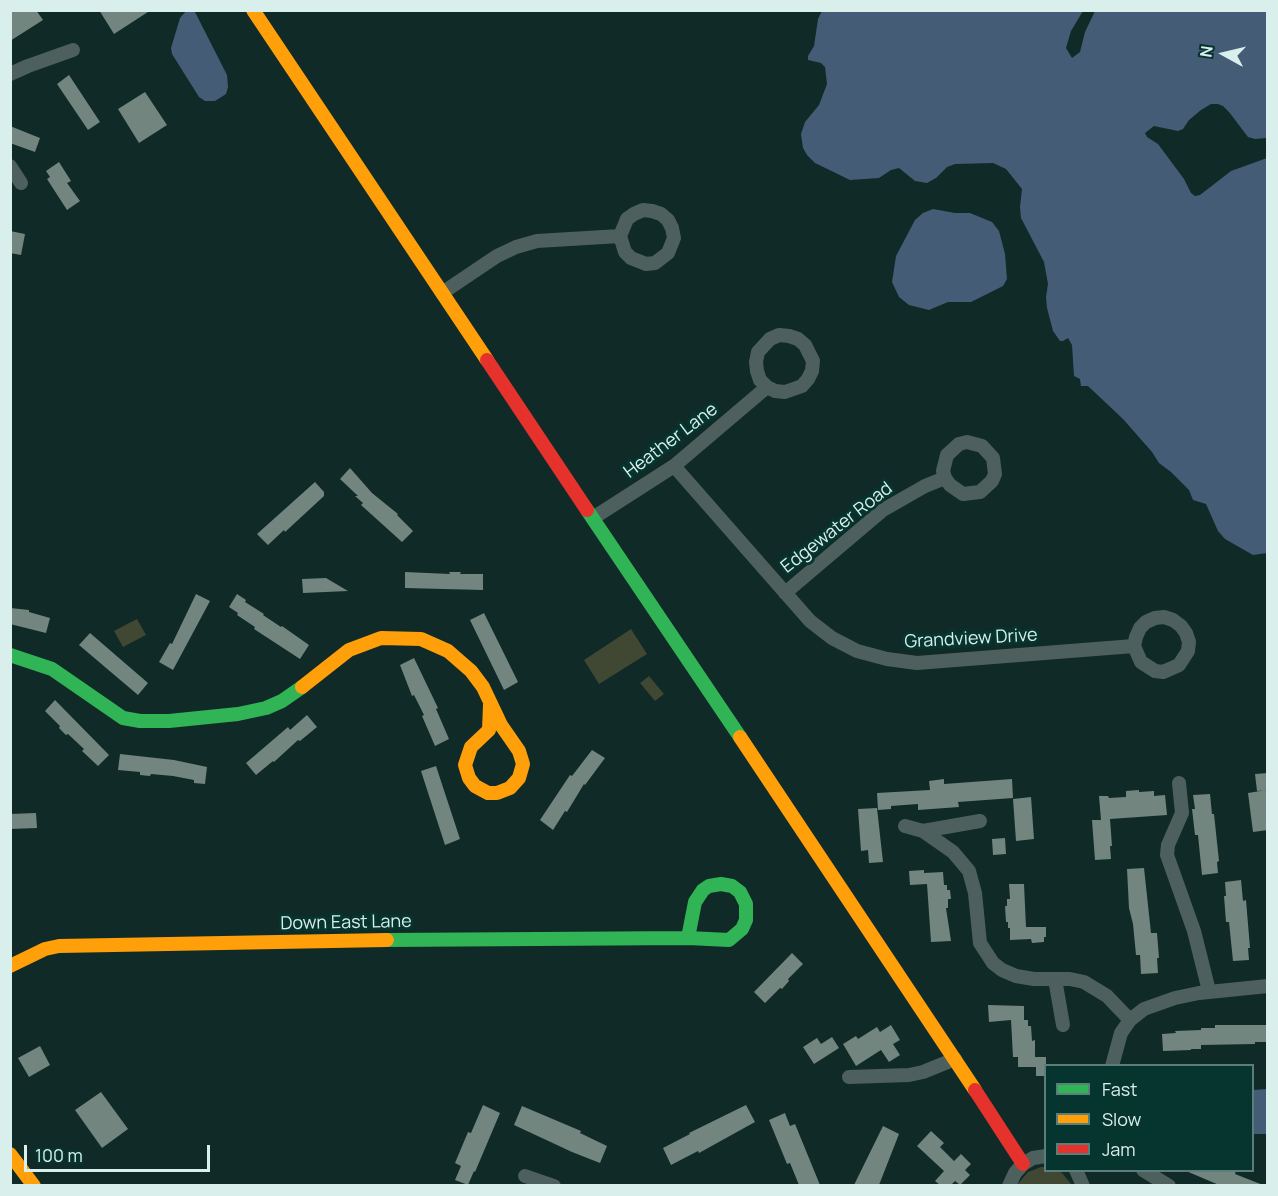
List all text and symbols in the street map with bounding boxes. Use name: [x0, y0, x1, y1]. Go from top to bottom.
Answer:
north arrow: [1194, 24, 1254, 84]
text: N: [1194, 44, 1218, 59]
street label: Heather Lane: [620, 399, 722, 483]
street label: Edgewater Road: [777, 478, 897, 578]
street label: Grandview Drive: [904, 625, 1038, 653]
street label: Down East Lane: [280, 911, 412, 935]
legend: [1044, 1064, 1254, 1172]
text: Fast: [1102, 1077, 1137, 1101]
text: Slow: [1102, 1107, 1141, 1131]
scale bar: [27, 1133, 213, 1171]
text: Jam: [1102, 1137, 1136, 1161]
text: 100 m: [35, 1143, 83, 1167]

